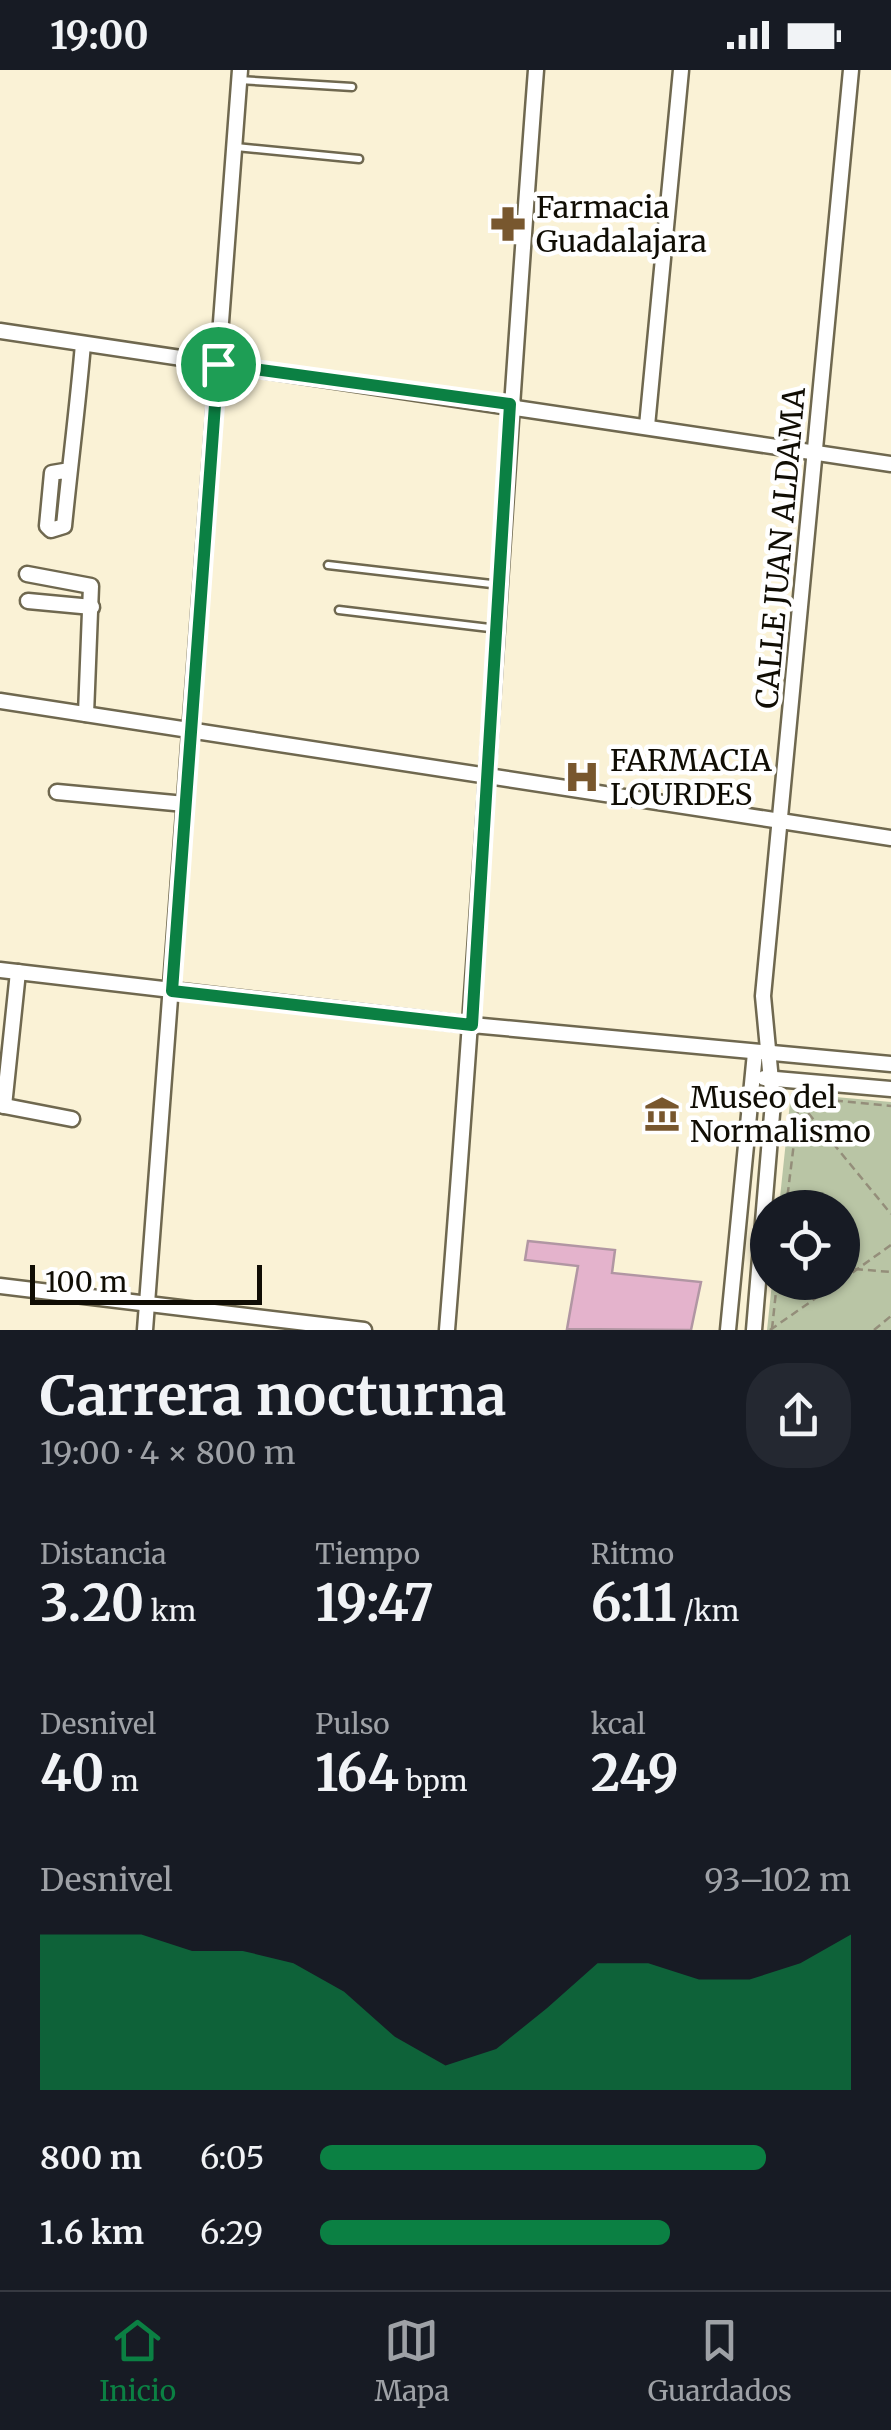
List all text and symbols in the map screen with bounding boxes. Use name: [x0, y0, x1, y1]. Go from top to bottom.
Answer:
text: 19:00: [50, 12, 149, 59]
place label: Farmacia Guadalajara: [536, 188, 707, 260]
pharmacy icon: Farmacia Guadalajara: [489, 205, 527, 243]
pin: [176, 322, 261, 407]
icon: arrive: [191, 337, 246, 392]
street label: CALLE JUAN ALDAMA: [747, 385, 813, 710]
place label: FARMACIA LOURDES: [610, 741, 772, 813]
hospital icon: FARMACIA LOURDES: [563, 758, 601, 796]
place label: Museo del Normalismo: [690, 1078, 871, 1150]
museum icon: Museo del Normalismo: [643, 1095, 681, 1133]
map controls: [750, 1190, 860, 1300]
button: locate: [750, 1190, 860, 1300]
scale bar: [30, 1260, 262, 1304]
text: 100 m: [45, 1264, 127, 1300]
text: Carrera nocturna: [40, 1361, 507, 1430]
button: share: [746, 1363, 851, 1468]
text: 19:00 · 4 × 800 m: [40, 1433, 296, 1473]
text: Distancia: [40, 1536, 167, 1572]
text: Tiempo: [315, 1536, 420, 1572]
text: Ritmo: [591, 1536, 674, 1572]
text: 3.20: [40, 1572, 144, 1635]
text: 19:47: [315, 1572, 434, 1635]
text: 6:11: [591, 1572, 676, 1635]
text: km: [144, 1593, 196, 1629]
text: /km: [676, 1593, 739, 1629]
text: Desnivel: [40, 1706, 156, 1742]
text: Pulso: [315, 1706, 390, 1742]
text: kcal: [591, 1706, 646, 1742]
text: 40: [40, 1742, 104, 1805]
text: 164: [315, 1742, 399, 1805]
text: 249: [591, 1742, 679, 1805]
text: m: [104, 1763, 139, 1799]
text: bpm: [399, 1763, 468, 1799]
text: Desnivel: [40, 1860, 173, 1900]
text: 93–102 m: [704, 1860, 851, 1900]
text: 800 m: [40, 2138, 142, 2178]
text: 6:05: [200, 2138, 264, 2178]
text: 1.6 km: [40, 2213, 144, 2253]
text: 6:29: [200, 2213, 263, 2253]
tab: Inicio: [99, 2313, 176, 2409]
tab: Mapa: [374, 2313, 449, 2409]
tab: Guardados: [648, 2313, 792, 2409]

